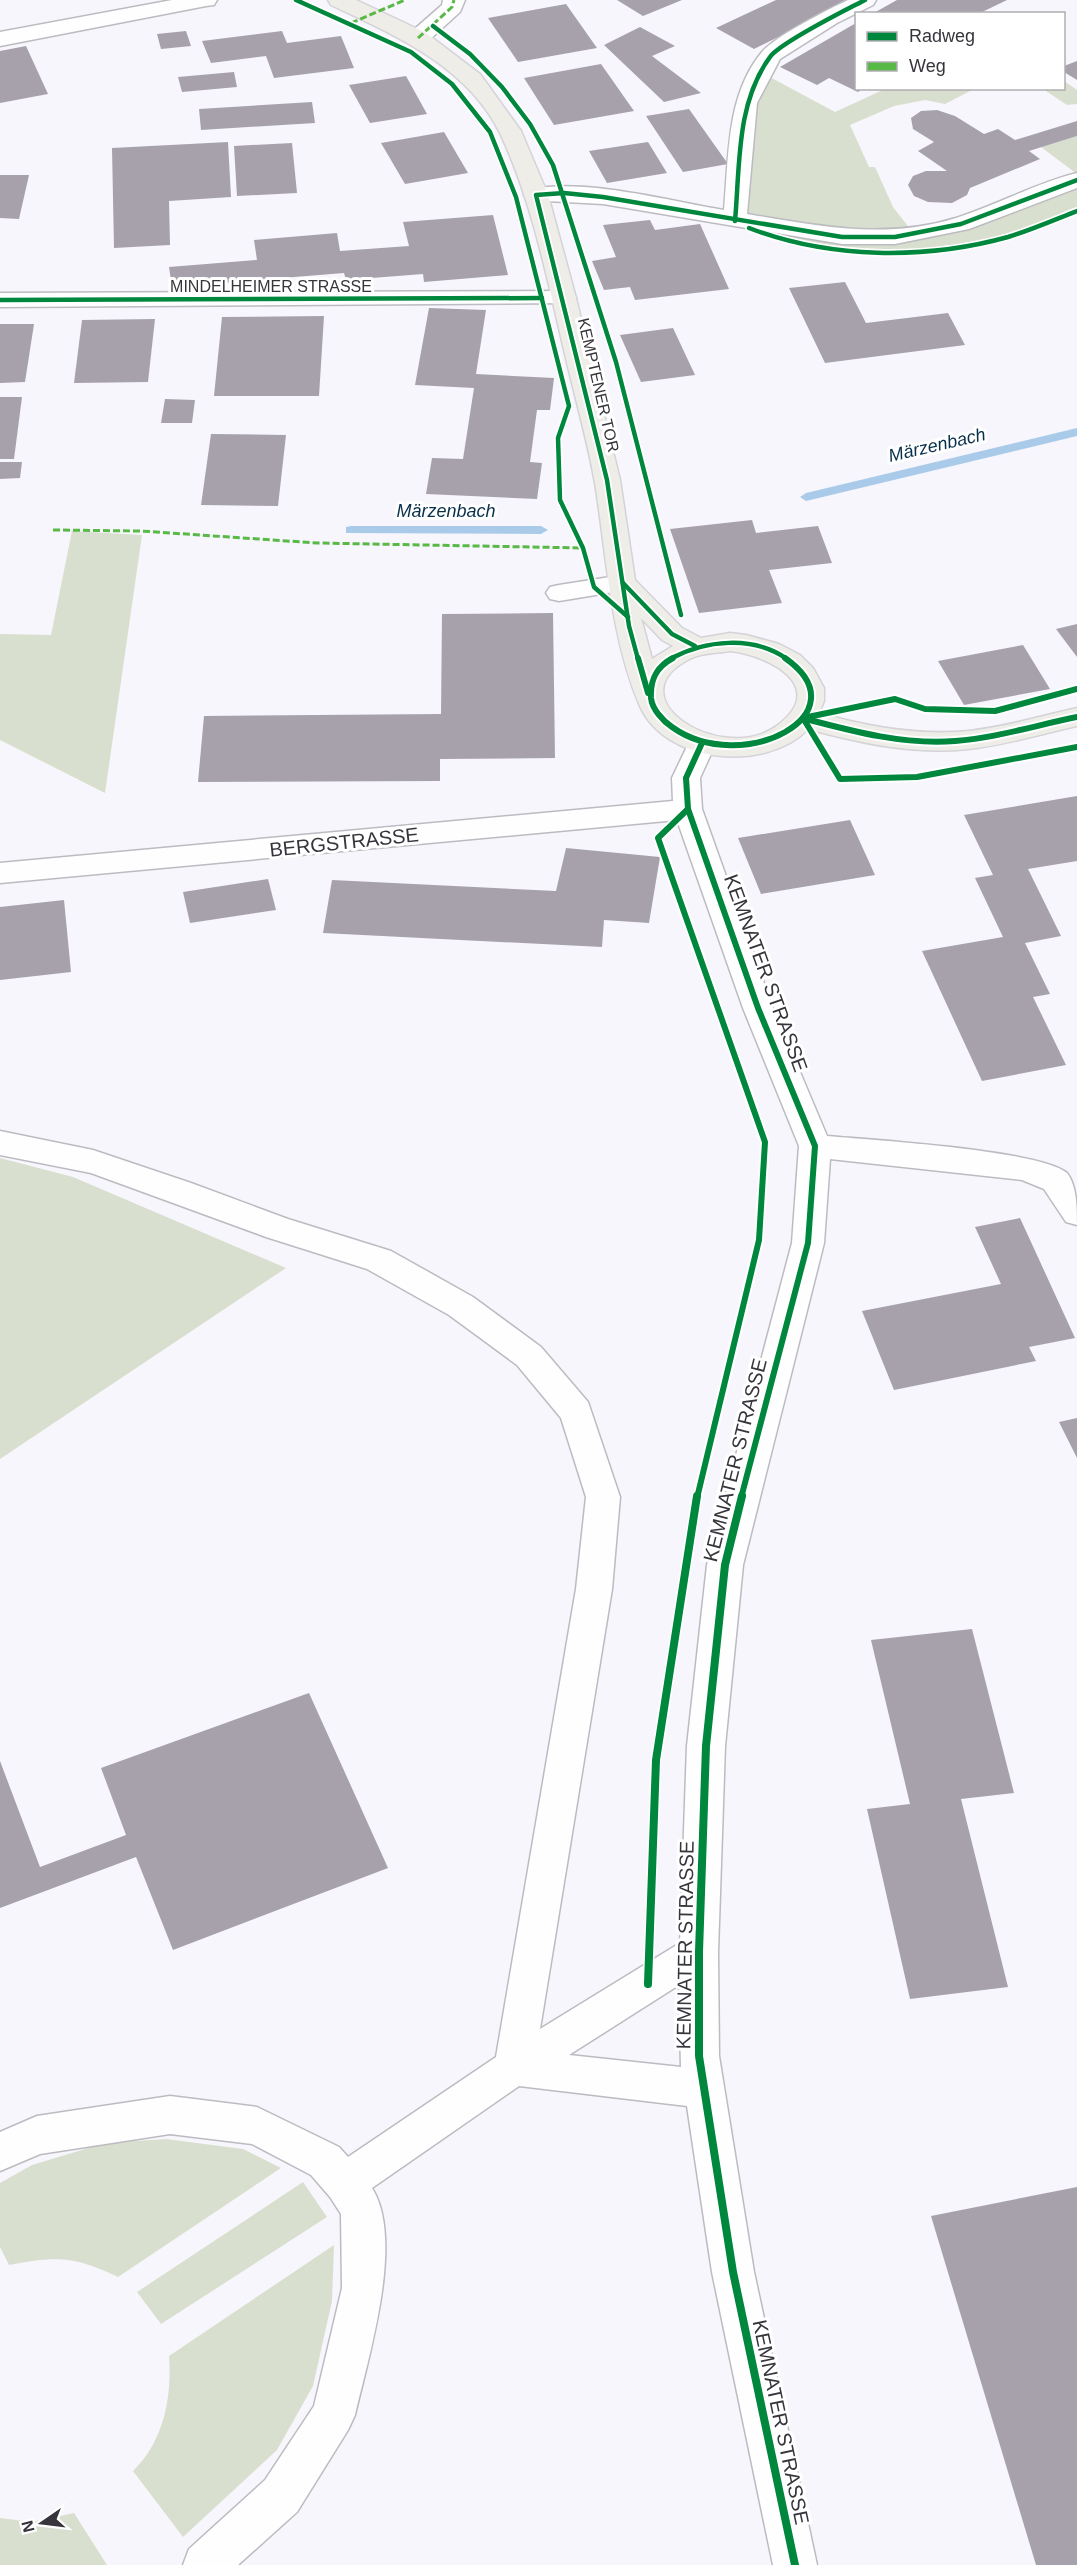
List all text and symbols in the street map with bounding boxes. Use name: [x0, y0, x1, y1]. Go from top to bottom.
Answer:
legend: [855, 12, 1065, 90]
text: Radweg: [909, 26, 975, 46]
text: Weg: [909, 56, 946, 76]
street label: MINDELHEIMER STRASSE: [170, 278, 372, 295]
street label: KEMPTENER TOR: [575, 316, 622, 454]
water label: Märzenbach: [886, 424, 988, 466]
water label: Märzenbach: [396, 501, 496, 521]
street label: BERGSTRASSE: [268, 823, 420, 861]
street label: KEMNATER STRASSE: [720, 871, 812, 1075]
street label: KEMNATER STRASSE: [699, 1356, 771, 1564]
street label: KEMNATER STRASSE: [672, 1841, 698, 2049]
street label: KEMNATER STRASSE: [749, 2318, 813, 2526]
north arrow: [12, 2493, 72, 2553]
text: N: [18, 2519, 38, 2534]

